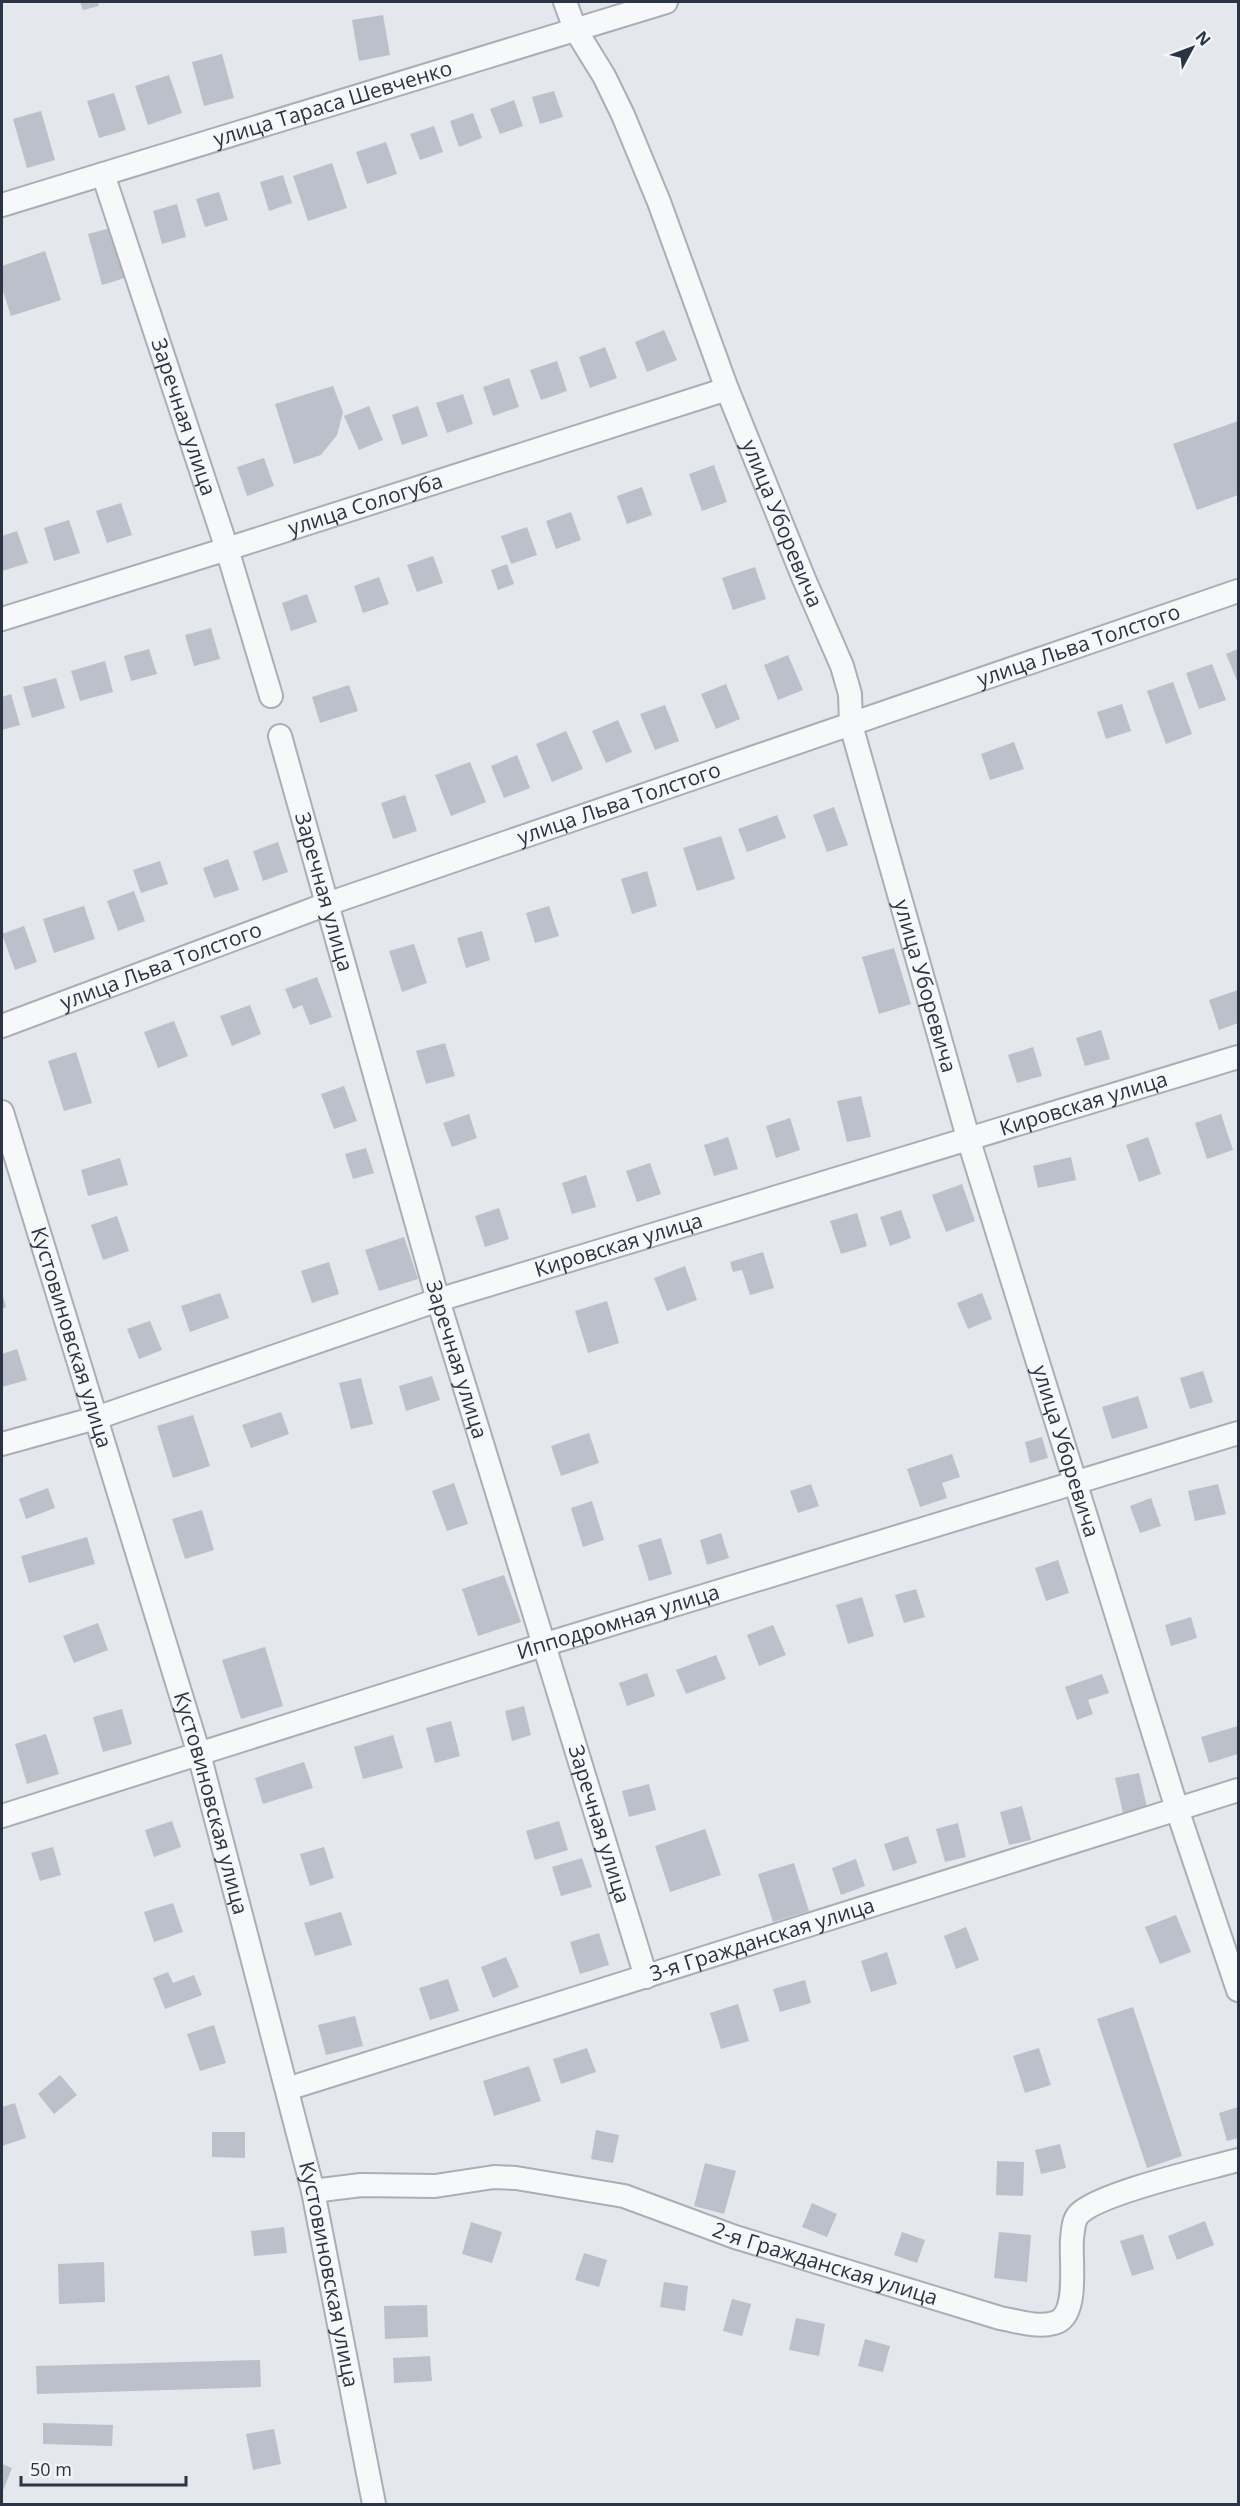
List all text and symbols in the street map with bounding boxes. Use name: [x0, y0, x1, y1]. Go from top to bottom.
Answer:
north arrow: [1162, 18, 1222, 78]
text: N: [1191, 26, 1216, 50]
street label: улица Тараса Шевченко: [210, 53, 455, 153]
street label: Заречная улица: [145, 334, 223, 499]
street label: улица Уборевича: [736, 435, 830, 612]
street label: улица Сологуба: [284, 466, 446, 542]
street label: улица Льва Толстого: [973, 597, 1184, 693]
street label: улица Льва Толстого: [513, 755, 724, 851]
street label: Заречная улица: [289, 809, 360, 975]
street label: улица Уборевича: [888, 896, 964, 1076]
street label: улица Льва Толстого: [56, 915, 265, 1016]
street label: Кировская улица: [996, 1064, 1171, 1142]
street label: Кировская улица: [531, 1205, 706, 1283]
street label: Кустовиновская улица: [25, 1223, 119, 1451]
street label: Заречная улица: [420, 1277, 495, 1442]
street label: улица Уборевича: [1027, 1361, 1107, 1541]
street label: Ипподромная улица: [513, 1577, 723, 1665]
street label: Кустовиновская улица: [168, 1688, 255, 1917]
street label: Заречная улица: [562, 1741, 637, 1906]
street label: 3-я Гражданская улица: [646, 1890, 878, 1987]
street label: Кустовиновская улица: [293, 2158, 366, 2390]
street label: 2-я Гражданская улица: [709, 2215, 941, 2311]
scale bar: [21, 2449, 186, 2487]
text: 50 m: [30, 2457, 72, 2481]

